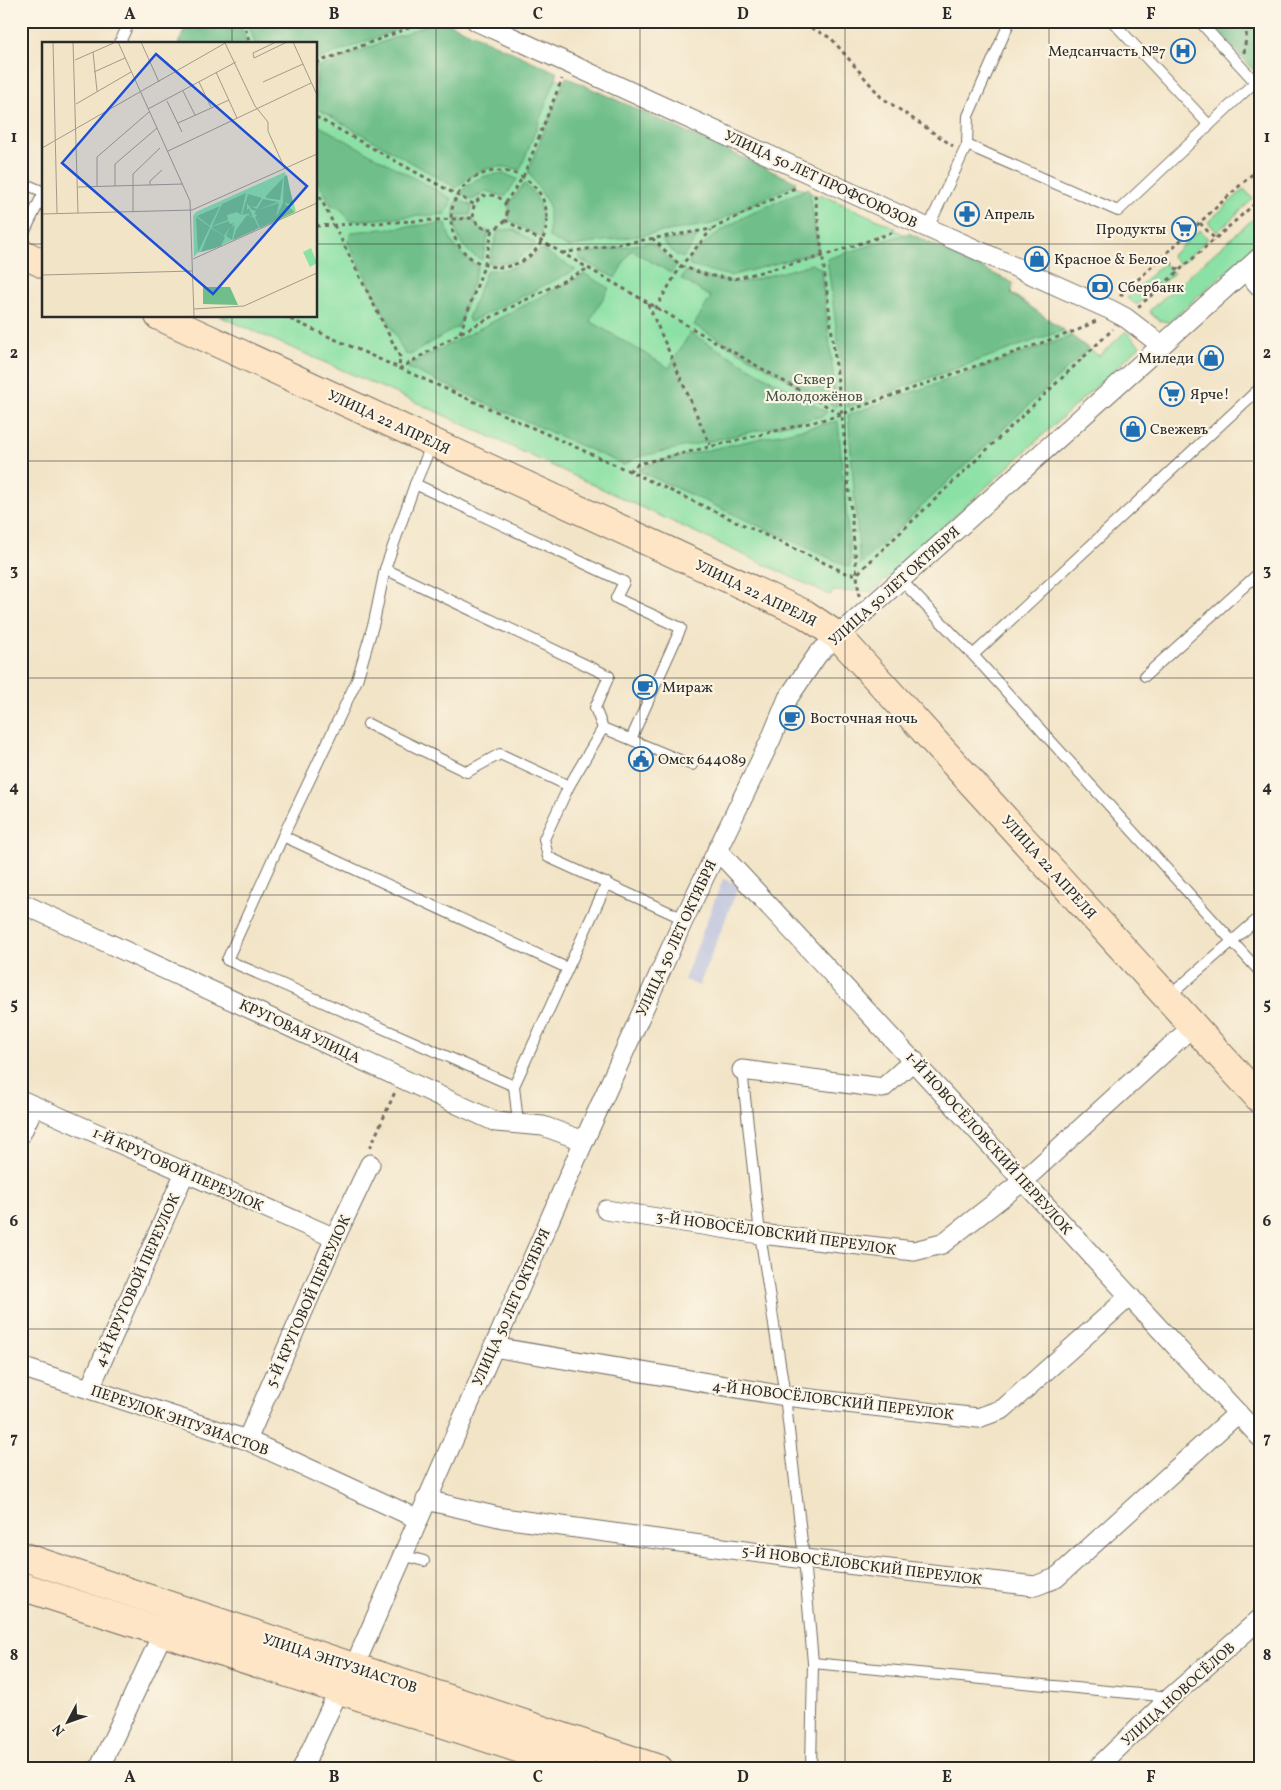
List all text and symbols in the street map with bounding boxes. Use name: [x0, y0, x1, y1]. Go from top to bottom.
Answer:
text: A: [124, 4, 136, 26]
text: B: [329, 4, 340, 26]
text: C: [533, 4, 543, 26]
text: D: [737, 4, 749, 26]
text: E: [942, 4, 952, 26]
text: F: [1146, 4, 1156, 26]
hospital icon: Медсанчасть №7: [1170, 38, 1196, 64]
inset map: [42, 42, 318, 318]
place label: Медсанчасть №7: [1048, 42, 1166, 63]
street label: УЛИЦА 50 ЛЕТ ПРОФСОЮЗОВ: [720, 126, 921, 235]
text: 1: [11, 127, 17, 149]
text: 1: [1264, 127, 1270, 149]
pharmacy icon: Апрель: [954, 201, 980, 227]
place label: Апрель: [984, 205, 1035, 226]
supermarket icon: Продукты: [1171, 216, 1197, 242]
place label: Продукты: [1096, 220, 1166, 241]
shop icon: Красное & Белое: [1024, 246, 1050, 272]
place label: Красное & Белое: [1054, 250, 1168, 271]
bank icon: Сбербанк: [1087, 274, 1113, 300]
place label: Сбербанк: [1118, 278, 1184, 299]
text: 2: [10, 343, 18, 365]
text: 2: [1263, 343, 1271, 365]
shop icon: Миледи: [1198, 345, 1224, 371]
place label: Миледи: [1138, 349, 1194, 370]
park label: Сквер Молодожёнов: [765, 370, 863, 408]
supermarket icon: Ярче!: [1159, 381, 1185, 407]
place label: Ярче!: [1190, 385, 1230, 406]
street label: УЛИЦА 22 АПРЕЛЯ: [324, 386, 453, 461]
shop icon: Свежевъ: [1120, 416, 1146, 442]
place label: Свежевъ: [1150, 420, 1208, 441]
street label: УЛИЦА 50 ЛЕТ ОКТЯБРЯ: [825, 522, 965, 652]
street label: УЛИЦА 22 АПРЕЛЯ: [691, 556, 820, 633]
text: 3: [10, 560, 18, 582]
text: 3: [1263, 560, 1271, 582]
cafe icon: Мираж: [632, 674, 658, 700]
place label: Мираж: [662, 678, 713, 699]
cafe icon: Восточная ночь: [779, 705, 805, 731]
place label: Восточная ночь: [810, 709, 918, 730]
public building icon: Омск 644089: [628, 746, 654, 772]
place label: Омск 644089: [658, 750, 746, 771]
text: 4: [9, 777, 19, 799]
text: 4: [1262, 777, 1272, 799]
street label: УЛИЦА 22 АПРЕЛЯ: [996, 811, 1100, 925]
street label: УЛИЦА 50 ЛЕТ ОКТЯБРЯ: [632, 857, 723, 1020]
text: 5: [10, 994, 18, 1016]
text: 5: [1263, 994, 1271, 1016]
street label: КРУГОВАЯ УЛИЦА: [235, 995, 364, 1070]
street label: 1-Й НОВОСЁЛОВСКИЙ ПЕРЕУЛОК: [900, 1048, 1076, 1240]
street label: 1-Й КРУГОВОЙ ПЕРЕУЛОК: [89, 1123, 266, 1218]
street label: 4-Й КРУГОВОЙ ПЕРЕУЛОК: [91, 1190, 186, 1371]
street label: 3-Й НОВОСЁЛОВСКИЙ ПЕРЕУЛОК: [654, 1207, 897, 1262]
text: 6: [10, 1211, 19, 1233]
text: 6: [1263, 1211, 1272, 1233]
street label: 5-Й КРУГОВОЙ ПЕРЕУЛОК: [262, 1212, 357, 1391]
street label: УЛИЦА 50 ЛЕТ ОКТЯБРЯ: [468, 1225, 557, 1390]
street label: 4-Й НОВОСЁЛОВСКИЙ ПЕРЕУЛОК: [711, 1376, 955, 1427]
street label: ПЕРЕУЛОК ЭНТУЗИАСТОВ: [88, 1381, 271, 1462]
text: 7: [10, 1428, 18, 1450]
text: 7: [1263, 1428, 1271, 1450]
street label: 5-Й НОВОСЁЛОВСКИЙ ПЕРЕУЛОК: [740, 1541, 983, 1592]
street label: УЛИЦА ЭНТУЗИАСТОВ: [259, 1629, 420, 1699]
street label: УЛИЦА НОВОСЁЛОВ: [1117, 1638, 1241, 1752]
text: 8: [10, 1645, 18, 1667]
text: 8: [1263, 1645, 1271, 1667]
north arrow: [42, 1698, 92, 1748]
text: N: [49, 1719, 70, 1740]
text: A: [124, 1767, 136, 1789]
text: B: [329, 1767, 340, 1789]
text: C: [533, 1767, 543, 1789]
text: D: [737, 1767, 749, 1789]
text: E: [942, 1767, 952, 1789]
text: F: [1146, 1767, 1156, 1789]

